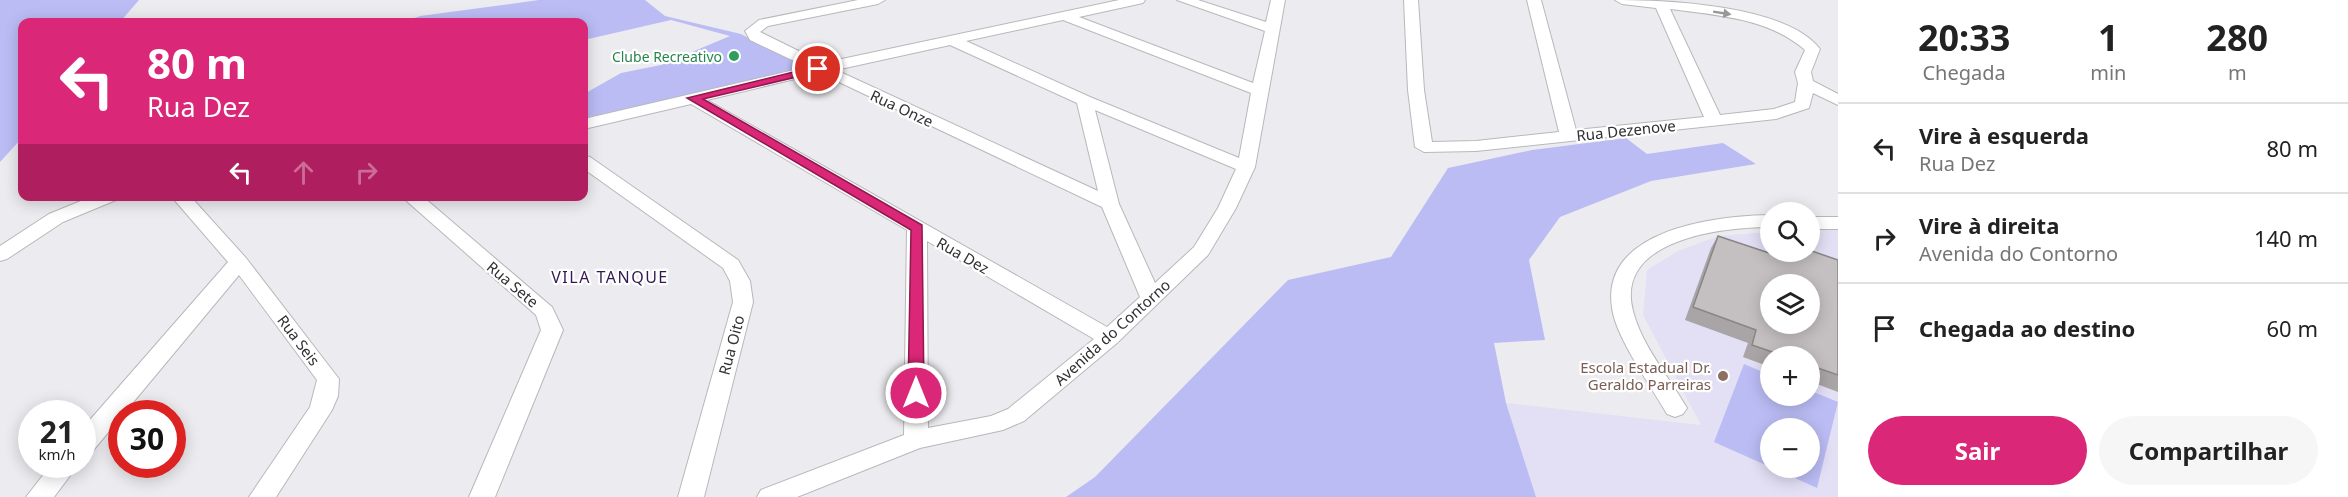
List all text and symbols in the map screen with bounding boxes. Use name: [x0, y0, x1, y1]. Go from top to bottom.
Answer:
one-way arrow: [1713, 9, 1732, 18]
text: 20:33: [1918, 13, 2010, 62]
text: 1: [2098, 13, 2119, 62]
text: 280: [2206, 13, 2268, 62]
text: 80 m: [147, 34, 247, 91]
icon: left: [48, 42, 126, 120]
pin: [792, 43, 843, 94]
place label: Clube Recreativo: [612, 47, 722, 66]
marker: Clube Recreativo: [727, 49, 741, 63]
icon: arrive: [801, 52, 834, 85]
text: Chegada: [1922, 59, 2006, 86]
text: min: [2090, 59, 2126, 86]
text: m: [2228, 59, 2247, 86]
street label: Rua Onze: [867, 85, 937, 131]
text: Rua Dez: [147, 88, 250, 125]
street label: Rua Dezenove: [1575, 115, 1677, 145]
text: Vire à esquerda: [1919, 120, 2089, 150]
icon: left: [1868, 132, 1901, 165]
text: 80 m: [2267, 133, 2318, 163]
text: Rua Dez: [1919, 150, 1995, 177]
icon: left: [224, 156, 257, 189]
icon: ahead: [287, 156, 320, 189]
icon: right: [350, 156, 383, 189]
map controls: [1760, 202, 1820, 478]
button: search: [1760, 202, 1820, 262]
text: Vire à direita: [1919, 210, 2059, 240]
icon: right: [1868, 222, 1901, 255]
text: 140 m: [2254, 223, 2318, 253]
street label: Rua Dez: [933, 232, 993, 278]
text: Avenida do Contorno: [1919, 240, 2118, 267]
street label: Rua Sete: [483, 257, 543, 311]
district label: VILA TANQUE: [551, 266, 669, 288]
button: layers: [1760, 274, 1820, 334]
street label: Avenida do Contorno: [1050, 275, 1174, 389]
street label: Rua Seis: [273, 311, 325, 369]
icon: arrive: [1868, 312, 1901, 345]
street label: Rua Oito: [713, 313, 749, 377]
text: Chegada ao destino: [1919, 313, 2135, 343]
text: 60 m: [2267, 313, 2318, 343]
button: +: [1760, 346, 1820, 406]
place label: Escola Estadual Dr. Geraldo Parreiras: [1580, 357, 1711, 394]
position arrow: [884, 361, 948, 425]
marker: Escola Estadual Dr. Geraldo Parreiras: [1716, 369, 1730, 383]
speed limit sign: 30: [108, 400, 186, 478]
text: 21: [40, 411, 74, 452]
button: Sair: [1868, 416, 2087, 485]
button: Compartilhar: [2099, 416, 2318, 485]
button: −: [1760, 418, 1820, 478]
text: km/h: [39, 444, 75, 464]

